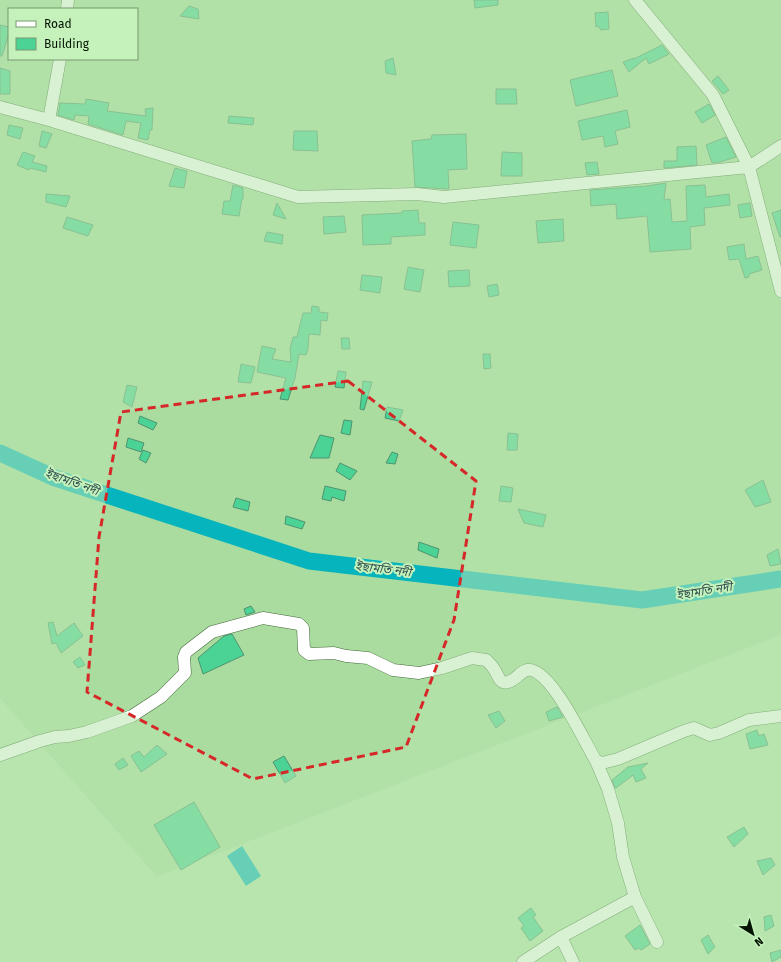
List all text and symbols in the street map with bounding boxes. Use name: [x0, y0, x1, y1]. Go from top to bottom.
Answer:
legend: [8, 8, 138, 60]
text: Road: [44, 17, 72, 31]
text: Building: [44, 37, 90, 51]
water label: ইছামতি নদী: [43, 466, 103, 499]
water label: ইছামতি নদী: [354, 559, 414, 580]
water label: ইছামতি নদী: [675, 579, 736, 602]
north arrow: [733, 914, 773, 954]
text: N: [752, 934, 766, 949]

